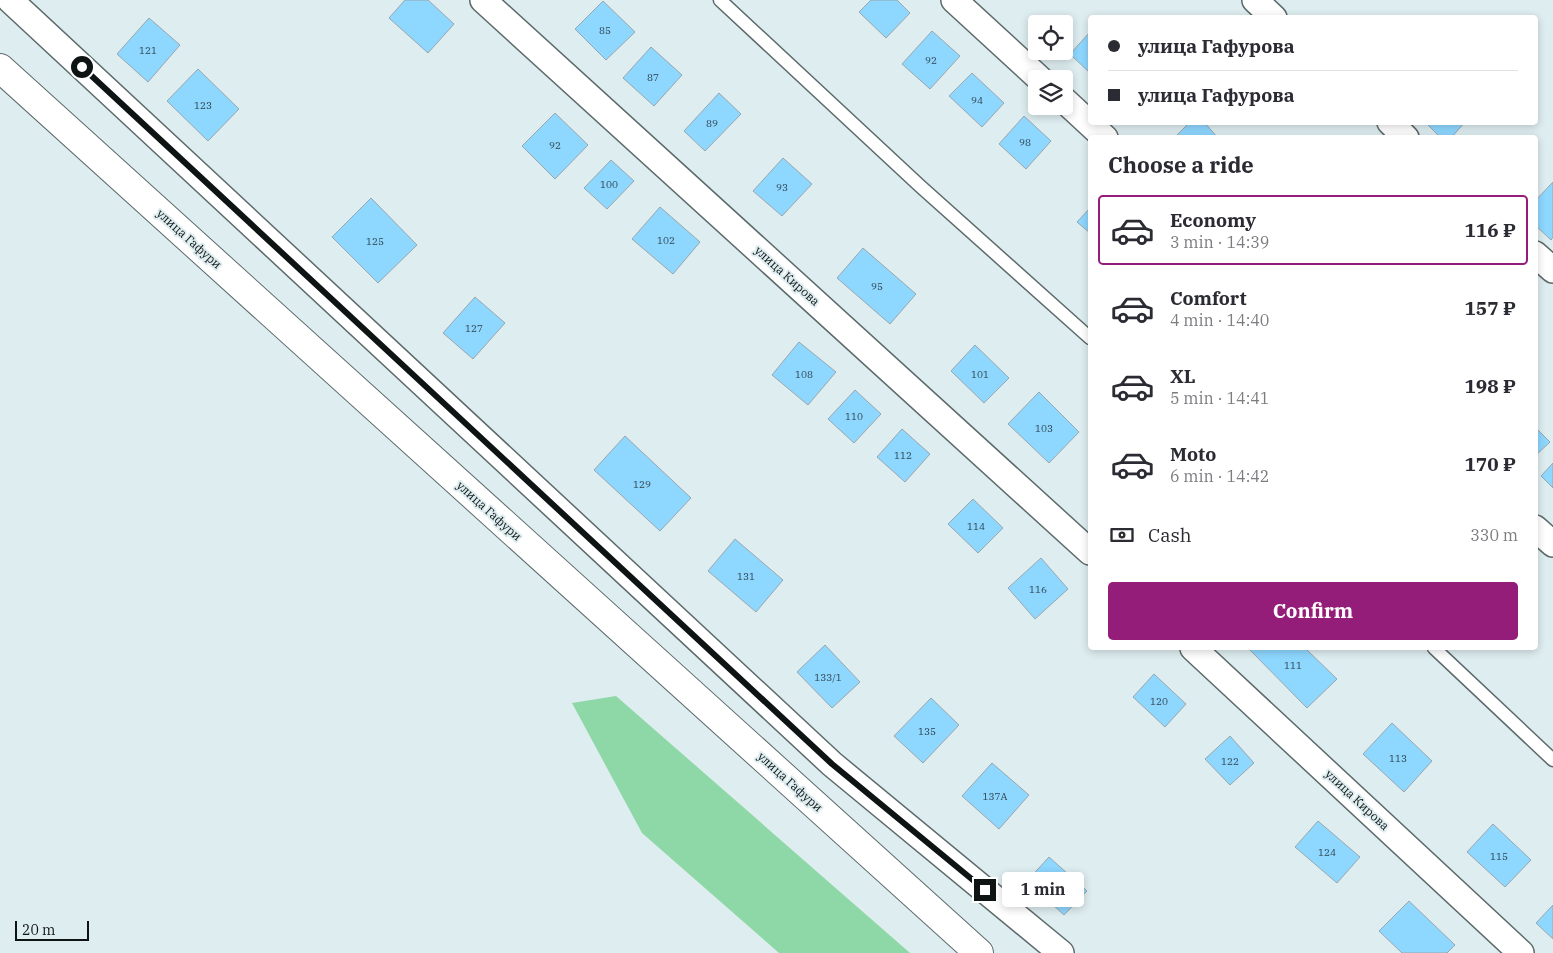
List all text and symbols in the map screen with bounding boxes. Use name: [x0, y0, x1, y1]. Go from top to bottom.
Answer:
map controls: [1028, 15, 1073, 115]
button: locate: [1028, 15, 1073, 60]
house number: 85: [599, 24, 611, 37]
text: улица Гафурова: [1138, 34, 1295, 58]
house number: 121: [139, 44, 157, 57]
house number: 92: [925, 54, 937, 67]
route start: [71, 56, 93, 78]
button: layers: [1028, 70, 1073, 115]
house number: 87: [647, 71, 659, 84]
text: улица Гафурова: [1138, 83, 1295, 107]
house number: 94: [971, 94, 983, 107]
house number: 123: [194, 99, 212, 112]
house number: 89: [706, 117, 718, 130]
house number: 98: [1019, 136, 1031, 149]
house number: 92: [549, 139, 561, 152]
text: Choose a ride: [1108, 150, 1254, 179]
house number: 100: [600, 178, 618, 191]
house number: 93: [776, 181, 788, 194]
street label: улица Гафури: [154, 206, 225, 272]
icon: car: [1110, 208, 1155, 253]
text: Economy: [1170, 208, 1256, 232]
text: 116 ₽: [1464, 218, 1516, 242]
text: 3 min · 14:39: [1170, 232, 1269, 252]
house number: 102: [657, 234, 675, 247]
house number: 125: [366, 235, 384, 248]
street label: улица Кирова: [752, 243, 823, 309]
house number: 95: [871, 280, 883, 293]
icon: car: [1110, 286, 1155, 331]
text: Comfort: [1170, 286, 1247, 310]
text: 157 ₽: [1464, 296, 1516, 320]
text: 4 min · 14:40: [1170, 310, 1269, 330]
house number: 127: [465, 322, 483, 335]
icon: car: [1110, 364, 1155, 409]
text: XL: [1170, 364, 1196, 388]
house number: 108: [795, 368, 813, 381]
house number: 101: [971, 368, 989, 381]
text: 198 ₽: [1464, 374, 1516, 398]
text: 5 min · 14:41: [1170, 388, 1269, 408]
house number: 110: [845, 410, 863, 423]
house number: 103: [1035, 422, 1053, 435]
icon: car: [1110, 442, 1155, 487]
text: Moto: [1170, 442, 1216, 466]
house number: 112: [894, 449, 912, 462]
text: 170 ₽: [1464, 452, 1516, 476]
text: 6 min · 14:42: [1170, 466, 1269, 486]
street label: улица Гафури: [454, 478, 525, 544]
house number: 129: [633, 478, 651, 491]
house number: 114: [967, 520, 985, 533]
icon: cash: [1108, 521, 1136, 549]
text: Cash: [1148, 523, 1192, 547]
text: 330 m: [1470, 525, 1518, 545]
house number: 131: [737, 570, 755, 583]
button: Confirm: [1108, 582, 1518, 640]
house number: 116: [1029, 583, 1047, 596]
house number: 111: [1284, 659, 1302, 672]
house number: 133/1: [814, 671, 842, 684]
house number: 120: [1150, 695, 1168, 708]
house number: 135: [918, 725, 936, 738]
street label: улица Гафури: [755, 749, 826, 815]
house number: 113: [1389, 752, 1407, 765]
house number: 122: [1221, 755, 1239, 768]
street label: улица Кирова: [1322, 766, 1393, 833]
house number: 137А: [983, 790, 1008, 803]
house number: 124: [1318, 846, 1336, 859]
house number: 115: [1490, 850, 1508, 863]
callout: 1 min: [1002, 872, 1085, 908]
route end: [974, 879, 996, 901]
text: 1 min: [1021, 879, 1065, 899]
scale bar: [15, 918, 89, 941]
text: 20 m: [22, 921, 55, 939]

